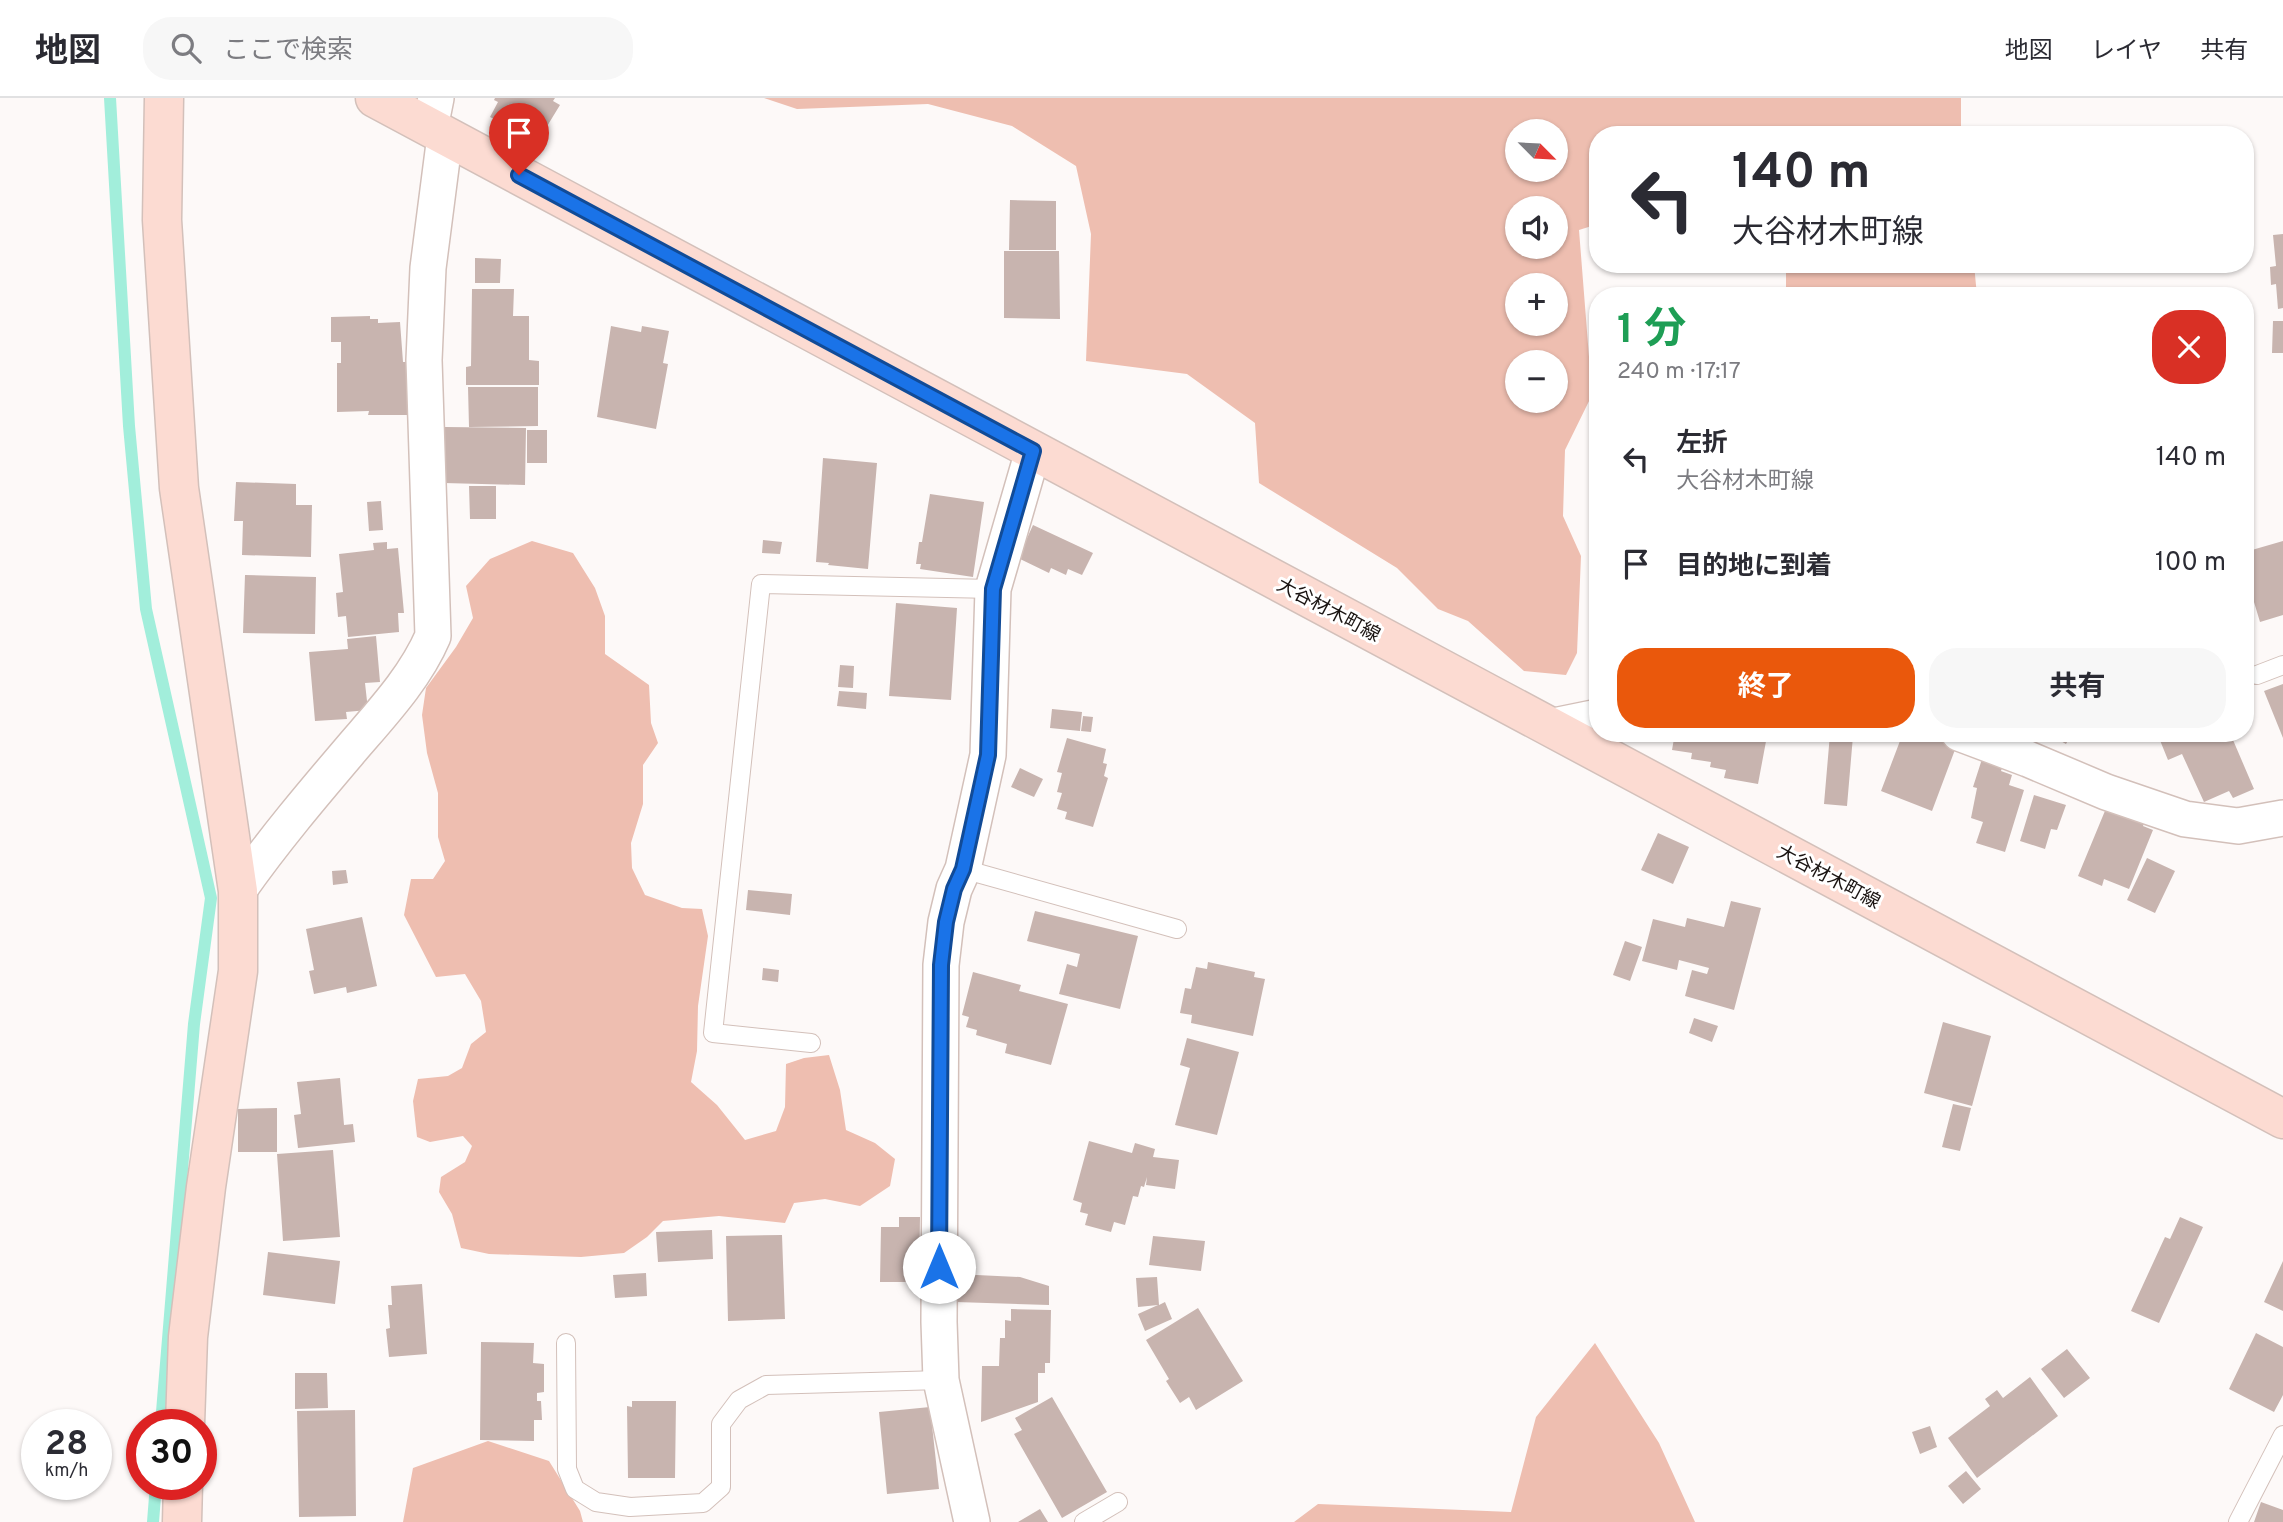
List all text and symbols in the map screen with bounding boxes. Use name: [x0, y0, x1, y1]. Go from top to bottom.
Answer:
search box: [143, 17, 633, 80]
icon: search: [167, 29, 205, 67]
text: 地図: [35, 32, 101, 74]
text: ここで検索: [223, 35, 353, 68]
text: 地図: [2005, 37, 2053, 67]
text: レイヤ: [2091, 37, 2162, 67]
text: 共有: [2200, 37, 2248, 67]
pin: [489, 103, 549, 175]
icon: arrive: [500, 114, 538, 152]
north arrow: [1505, 119, 1568, 182]
map controls: [1505, 119, 1568, 413]
text: 140 m: [1732, 144, 1871, 206]
icon: left: [1617, 154, 1708, 245]
button: sound: [1505, 196, 1568, 259]
text: 大谷材木町線: [1732, 214, 1924, 254]
button: +: [1505, 273, 1568, 336]
text: 1 分: [1617, 305, 1686, 358]
button: close: [2152, 310, 2226, 384]
button: −: [1505, 350, 1568, 413]
text: 240 m · 17:17: [1617, 358, 1741, 387]
text: 左折: [1676, 428, 1728, 461]
icon: left: [1617, 440, 1655, 478]
text: 140 m: [2156, 442, 2226, 475]
text: 大谷材木町線: [1676, 468, 1814, 497]
icon: arrive: [1617, 545, 1655, 583]
text: 100 m: [2155, 547, 2226, 580]
text: 目的地に到着: [1676, 551, 1832, 584]
street label: 大谷材木町線: [1272, 573, 1384, 648]
button: 終了: [1617, 648, 1915, 728]
button: 共有: [1929, 648, 2226, 728]
street label: 大谷材木町線: [1772, 840, 1884, 915]
position arrow: [902, 1230, 976, 1304]
speed limit sign: 30: [126, 1409, 217, 1500]
text: 28: [45, 1423, 88, 1467]
text: km/h: [45, 1460, 88, 1483]

